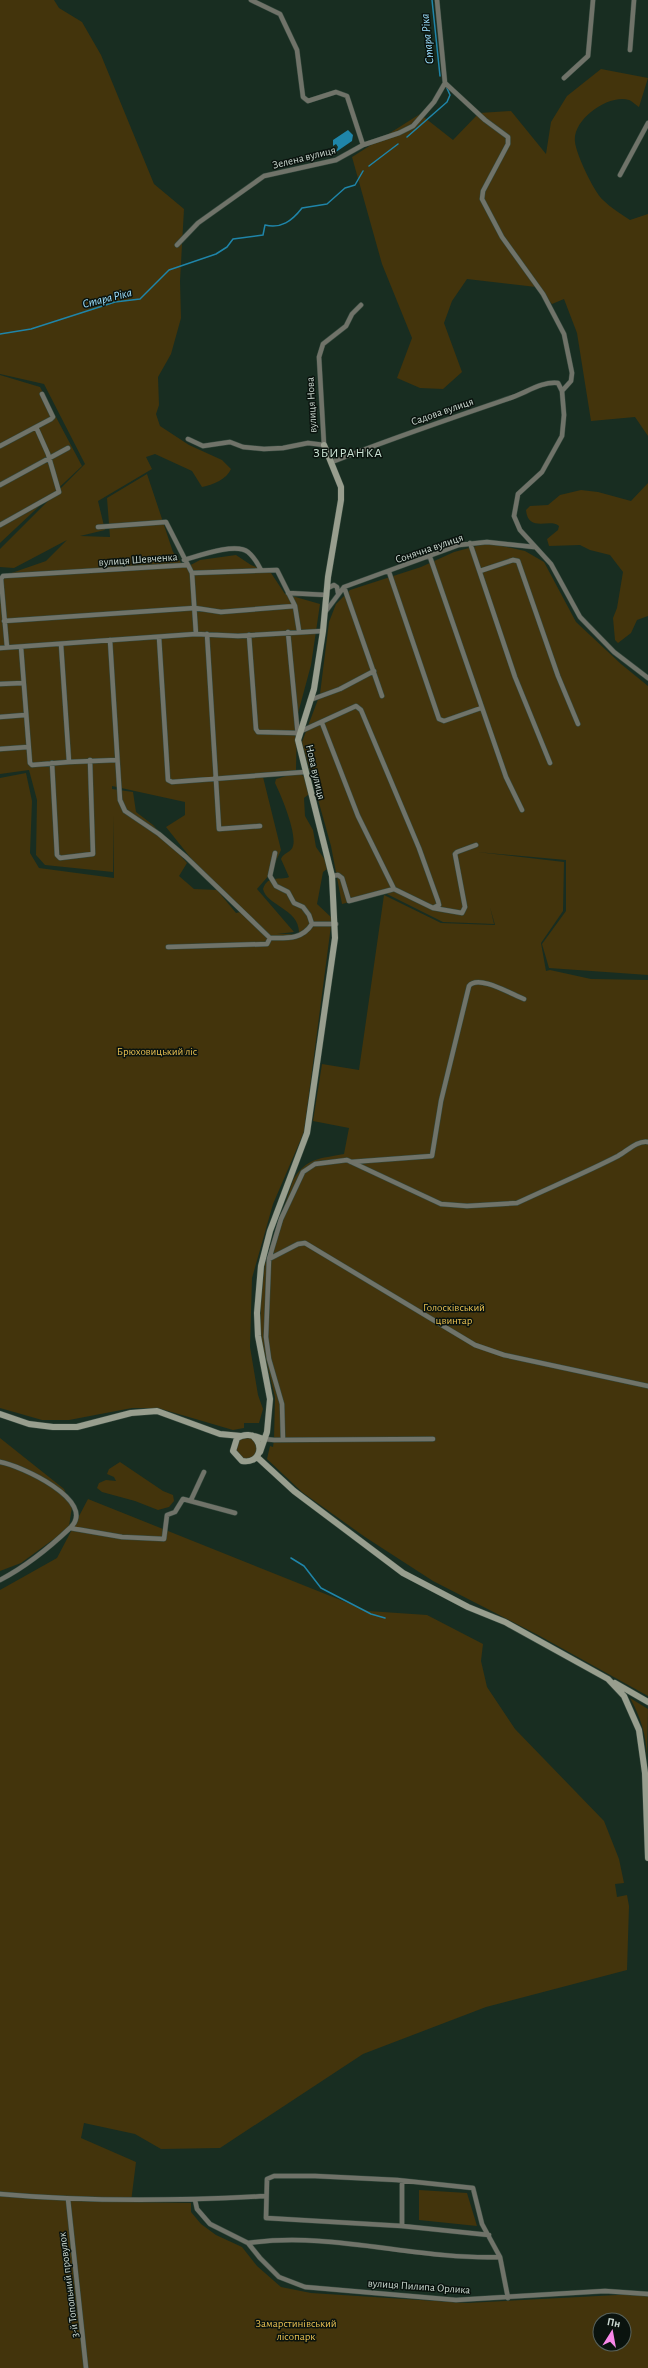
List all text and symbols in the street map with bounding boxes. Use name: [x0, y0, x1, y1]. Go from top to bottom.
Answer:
water label: Стара Ріка: [418, 13, 437, 65]
street label: Зелена вулиця: [271, 144, 337, 171]
water label: Стара Ріка: [81, 286, 133, 311]
street label: вулиця Нова: [305, 377, 318, 433]
street label: Садова вулиця: [410, 396, 475, 427]
district label: ЗБИРАНКА: [313, 447, 383, 460]
street label: Сонячна вулиця: [394, 532, 465, 565]
street label: вулиця Шевченка: [98, 551, 178, 568]
street label: Нова вулиця: [304, 744, 327, 801]
park label: Брюховицький ліс: [117, 1046, 197, 1057]
park label: Голосківський цвинтар: [423, 1302, 485, 1326]
street label: 3-й Топольний провулок: [57, 2231, 80, 2338]
street label: вулиця Пилипа Орлика: [367, 2277, 471, 2296]
north arrow: [592, 2312, 632, 2352]
text: Пн: [606, 2316, 621, 2329]
park label: Замарстинівський лісопарк: [255, 2318, 337, 2342]

